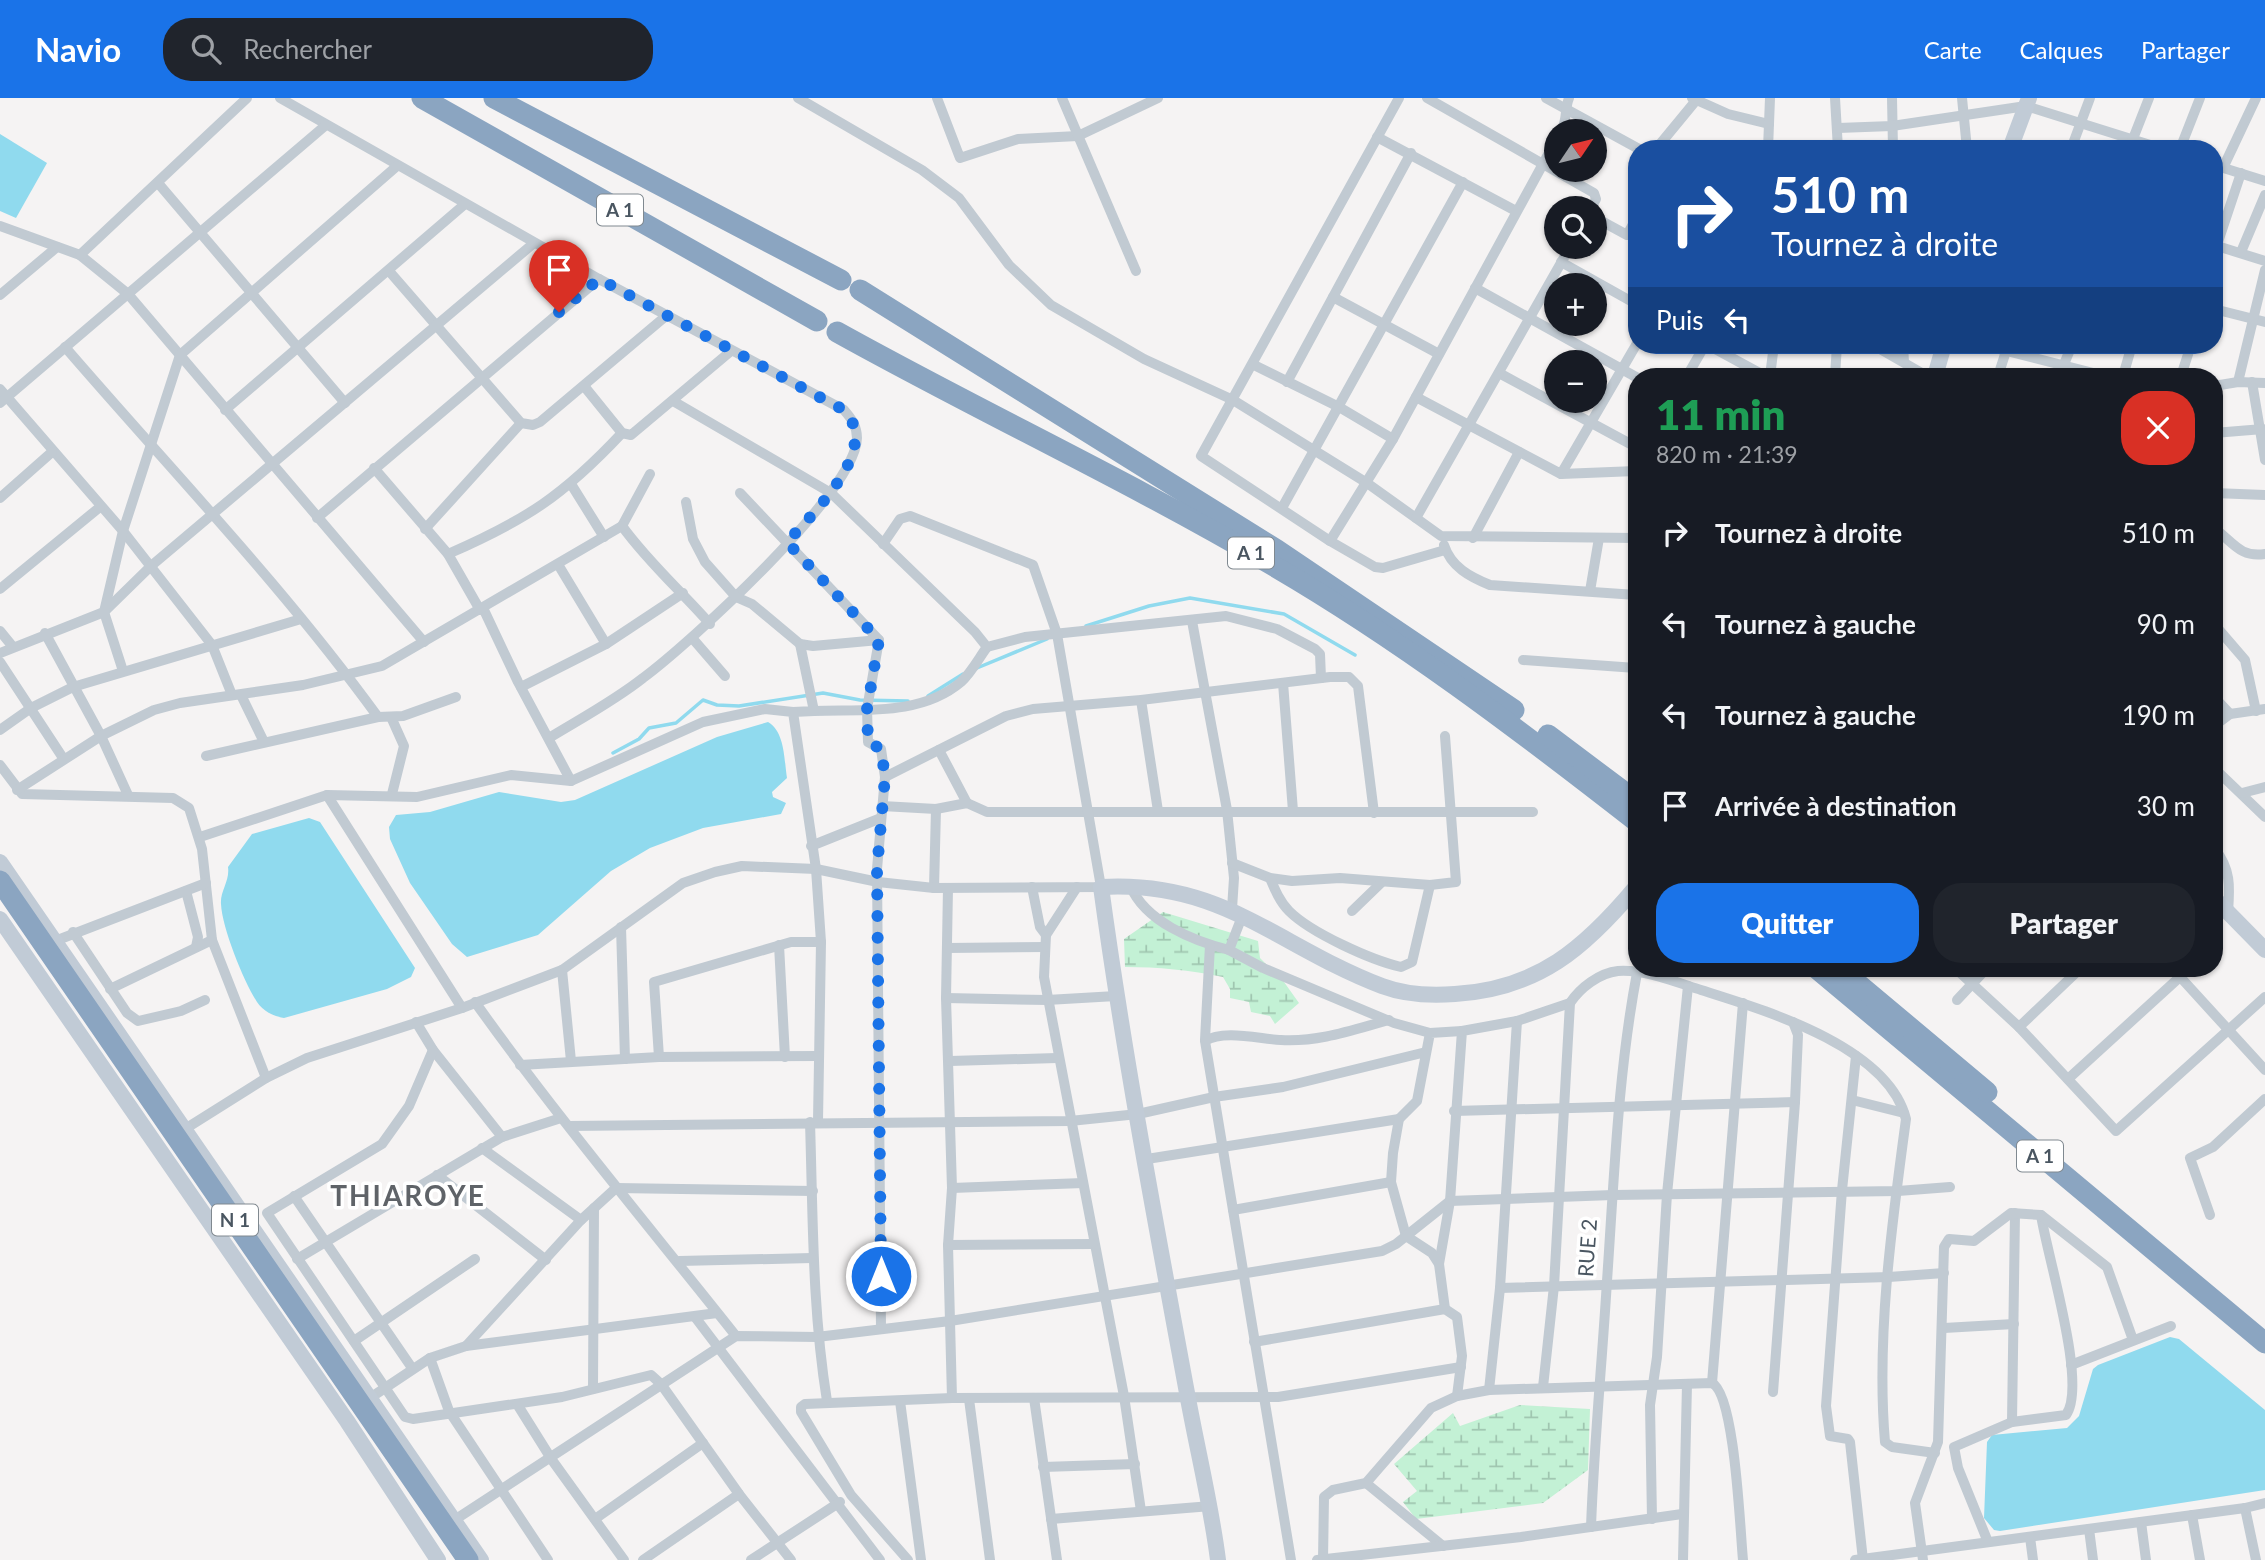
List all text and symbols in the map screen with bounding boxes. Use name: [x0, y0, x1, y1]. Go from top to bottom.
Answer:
search box: [163, 18, 653, 81]
text: Navio: [35, 29, 121, 69]
icon: search: [187, 30, 225, 68]
text: Rechercher: [243, 33, 372, 65]
text: Carte: [1924, 35, 1982, 64]
text: Calques: [2020, 35, 2103, 64]
text: Partager: [2141, 35, 2230, 64]
north arrow: [1544, 119, 1606, 182]
map controls: [1544, 119, 1607, 413]
text: 510 m: [1771, 165, 1909, 223]
icon: right: [1656, 168, 1747, 259]
road number: A 1: [597, 194, 643, 226]
button: search: [1544, 196, 1607, 259]
text: Tournez à droite: [1771, 224, 1998, 263]
pin: [529, 240, 589, 312]
icon: arrive: [540, 251, 578, 289]
button: +: [1544, 273, 1607, 336]
icon: left: [1718, 301, 1756, 339]
text: Puis: [1656, 304, 1704, 336]
button: −: [1544, 350, 1607, 413]
text: 11 min: [1656, 389, 1785, 439]
button: close: [2121, 391, 2195, 465]
text: 820 m · 21:39: [1656, 440, 1798, 468]
icon: right: [1656, 514, 1694, 552]
text: Tournez à droite: [1715, 517, 1902, 549]
text: 510 m: [2122, 517, 2195, 549]
road number: A 1: [1228, 538, 1274, 568]
icon: left: [1656, 605, 1694, 643]
text: Tournez à gauche: [1715, 608, 1916, 640]
text: 90 m: [2137, 608, 2195, 640]
icon: left: [1656, 696, 1694, 734]
text: Tournez à gauche: [1715, 699, 1916, 731]
text: 190 m: [2122, 699, 2195, 731]
icon: arrive: [1656, 787, 1694, 825]
text: Arrivée à destination: [1715, 790, 1957, 822]
text: 30 m: [2137, 790, 2195, 822]
button: Quitter: [1656, 883, 1919, 963]
button: Partager: [1933, 883, 2195, 963]
road number: A 1: [2017, 1140, 2063, 1172]
district label: THIAROYE: [330, 1178, 486, 1212]
road number: N 1: [212, 1204, 258, 1236]
street label: RUE 2: [1572, 1218, 1601, 1278]
position arrow: [844, 1239, 918, 1313]

